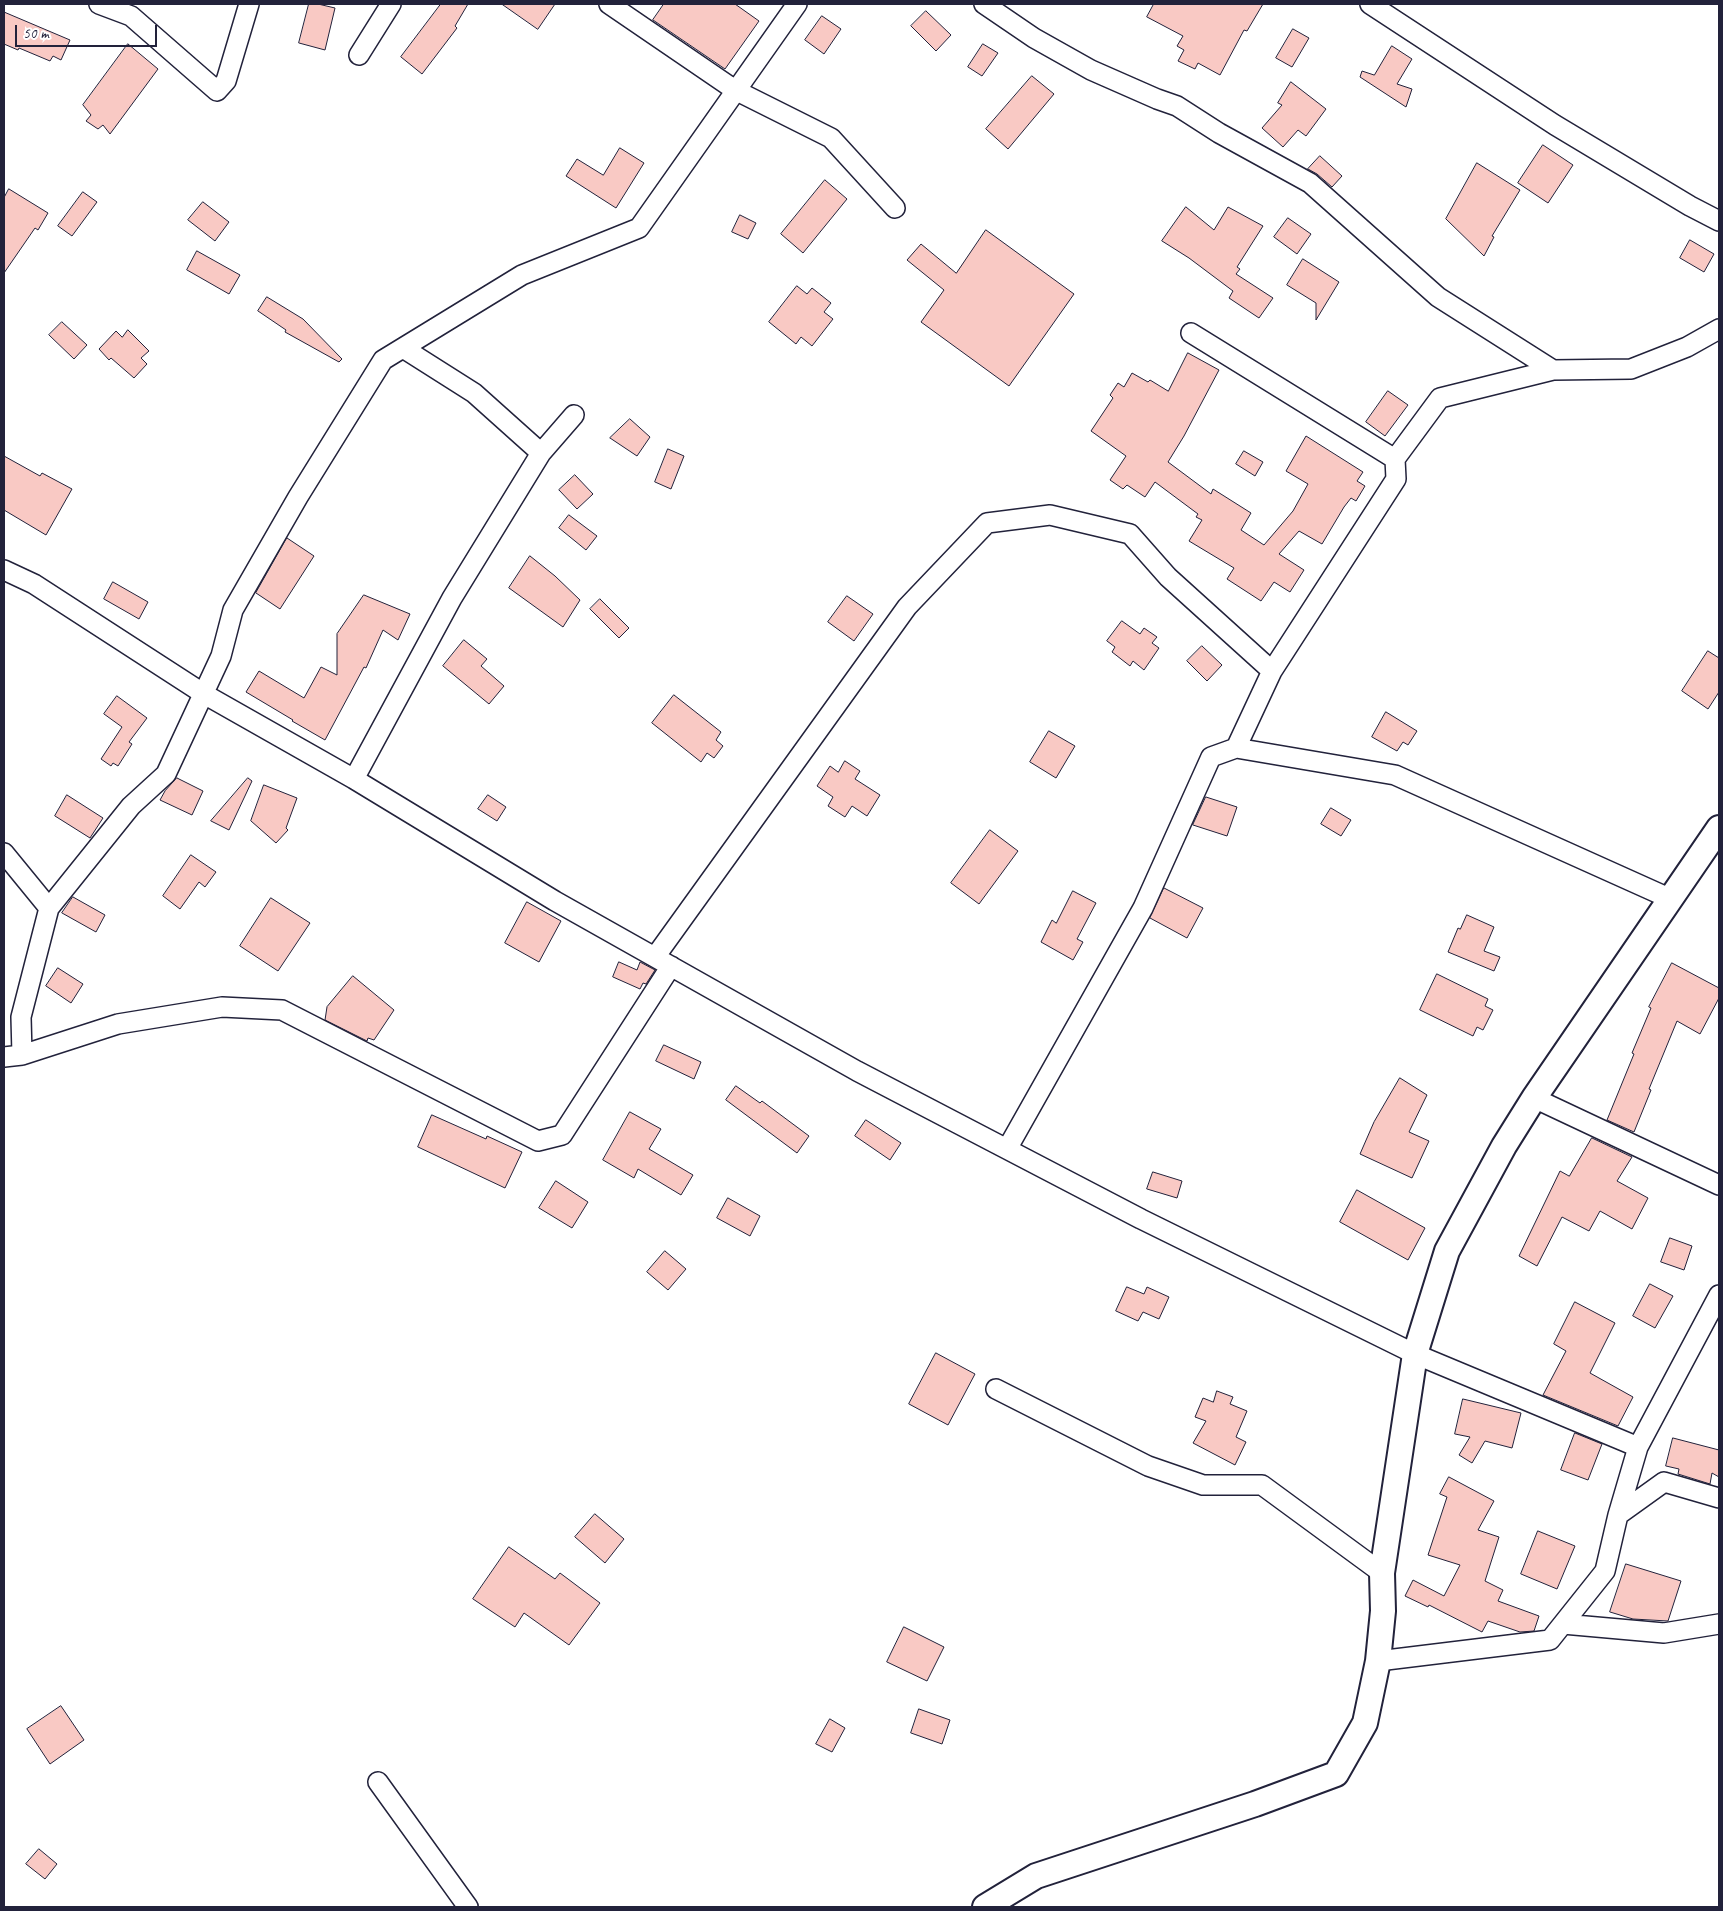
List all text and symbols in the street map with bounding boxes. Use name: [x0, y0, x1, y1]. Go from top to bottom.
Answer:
scale bar: [18, 15, 160, 47]
text: 50 m: [23, 24, 49, 43]

